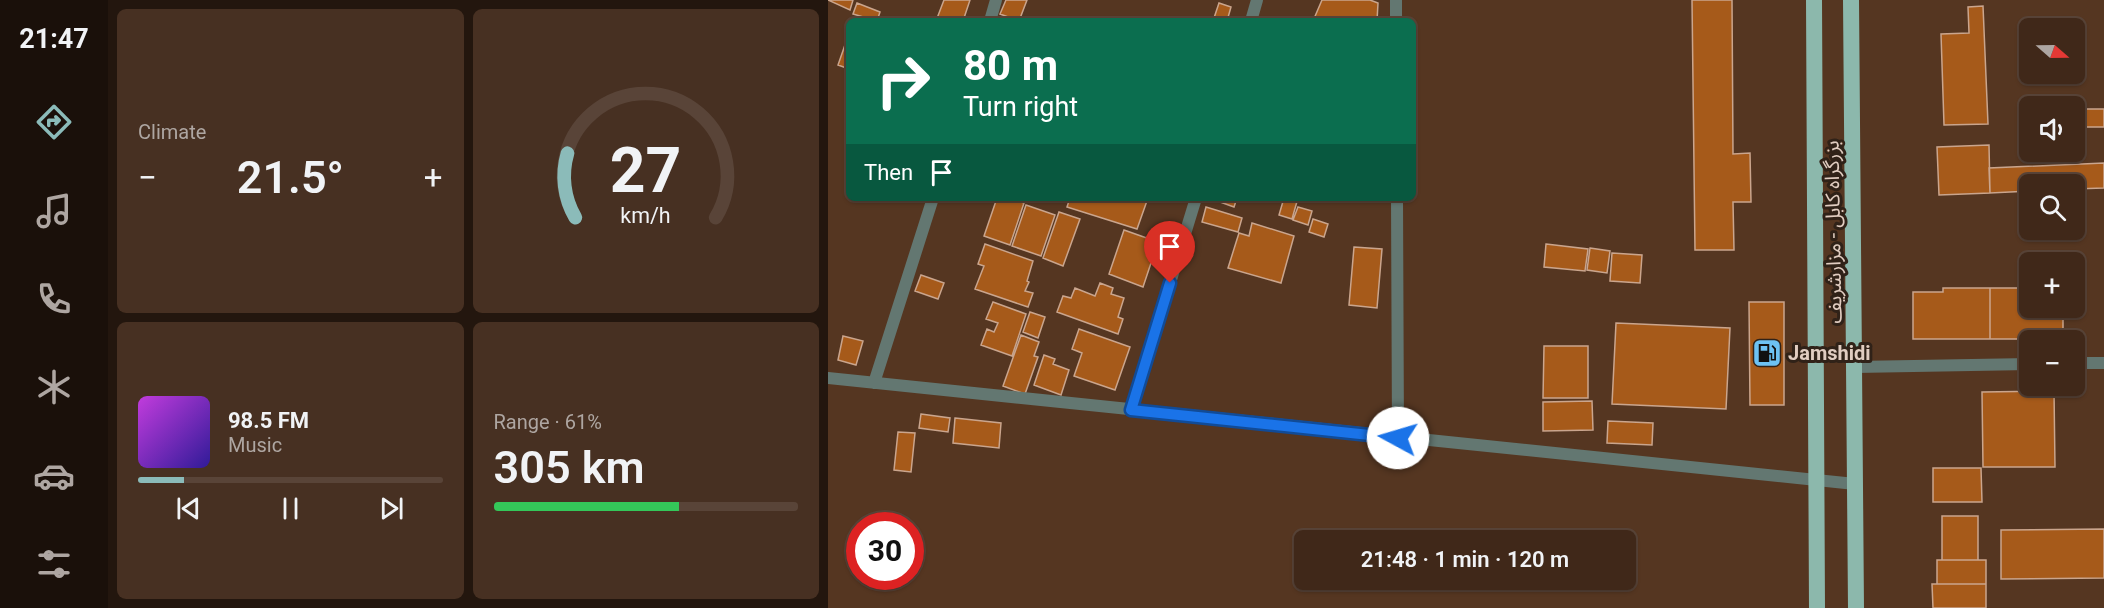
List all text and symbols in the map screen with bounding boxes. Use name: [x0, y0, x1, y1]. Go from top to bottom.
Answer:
north arrow: [2019, 18, 2085, 84]
map controls: [2019, 18, 2085, 396]
text: 21:47: [19, 23, 89, 55]
text: 80 m: [963, 41, 1058, 90]
icon: right: [864, 42, 942, 120]
text: Turn right: [963, 91, 1078, 123]
button: sound: [2019, 96, 2085, 162]
icon: directions: [33, 101, 75, 143]
text: Climate: [138, 120, 206, 144]
text: 27: [610, 134, 682, 207]
street label: بزرگراه کابل - مزارشریف: [1819, 140, 1847, 324]
text: 21.5°: [237, 151, 344, 204]
icon: arrive: [925, 156, 958, 189]
text: −: [138, 158, 157, 197]
text: +: [424, 158, 443, 197]
text: Then: [864, 160, 913, 185]
button: search: [2019, 174, 2085, 240]
icon: music: [33, 190, 75, 232]
text: km/h: [621, 203, 671, 228]
pin: [1144, 221, 1195, 283]
icon: arrive: [1153, 230, 1186, 263]
button: +: [2019, 252, 2085, 318]
icon: phone: [33, 278, 75, 320]
button: −: [2019, 330, 2085, 396]
fuel station icon: Jamshidi: [1751, 337, 1783, 369]
place label: Jamshidi: [1788, 341, 1871, 365]
icon: climate: [33, 366, 75, 408]
position arrow: [1366, 406, 1430, 470]
text: 98.5 FM: [228, 408, 309, 433]
text: Range · 61%: [494, 410, 602, 434]
text: Music: [228, 433, 282, 457]
text: 305 km: [494, 441, 645, 494]
icon: car: [33, 455, 75, 497]
icon: previous: [172, 492, 205, 525]
icon: pause: [274, 492, 307, 525]
icon: next: [375, 492, 408, 525]
speed limit sign: 30: [846, 512, 924, 590]
icon: filters: [33, 543, 75, 585]
text: 21:48 · 1 min · 120 m: [1361, 547, 1569, 572]

